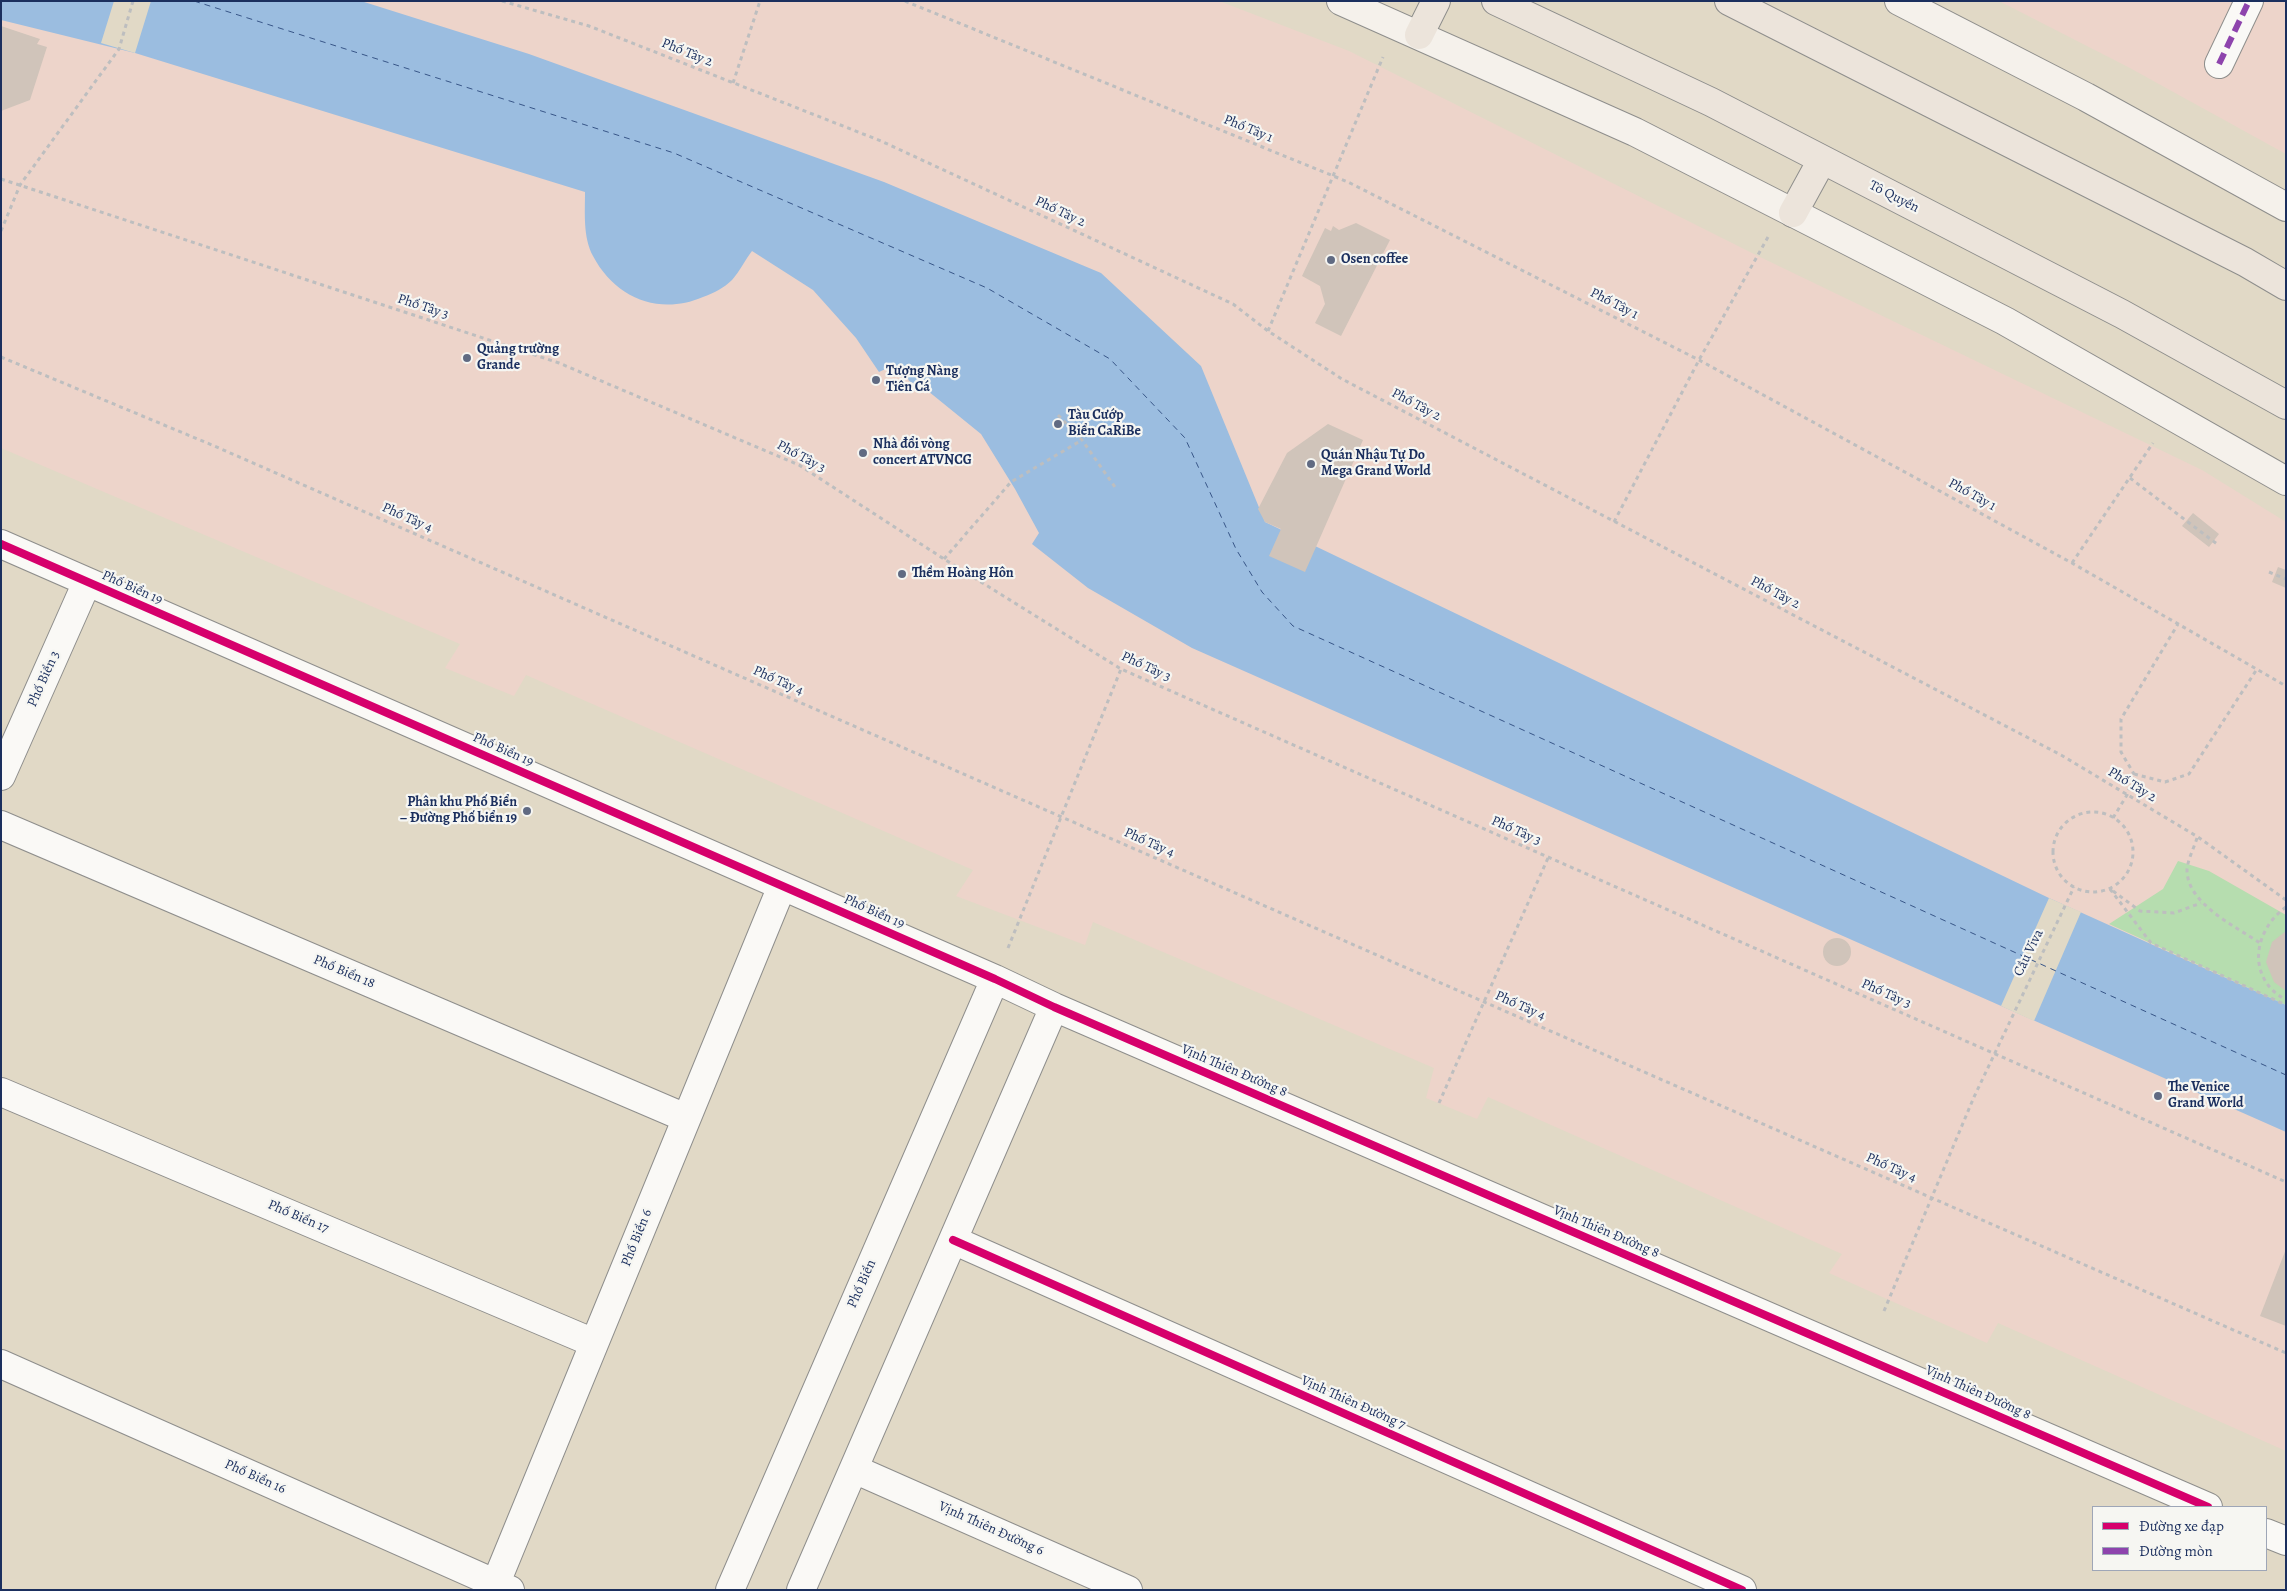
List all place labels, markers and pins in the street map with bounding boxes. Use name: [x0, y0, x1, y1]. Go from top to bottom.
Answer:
place label: Osen coffee: [1341, 252, 1408, 268]
marker: Osen coffee: [1325, 254, 1337, 266]
place label: Quảng trường Grande: [477, 342, 559, 374]
marker: Quảng trường Grande: [461, 352, 473, 364]
place label: Tượng Nàng Tiên Cá: [886, 364, 958, 397]
marker: Tượng Nàng Tiên Cá: [870, 374, 882, 386]
place label: Tàu Cướp Biển CaRiBe: [1068, 408, 1141, 441]
marker: Tàu Cướp Biển CaRiBe: [1052, 418, 1064, 430]
place label: Nhà đổi vòng concert ATVNCG: [873, 437, 972, 470]
marker: Nhà đổi vòng concert ATVNCG: [857, 447, 869, 459]
place label: Quán Nhậu Tự Do Mega Grand World: [1321, 448, 1431, 481]
marker: Quán Nhậu Tự Do Mega Grand World: [1305, 458, 1317, 470]
place label: Thềm Hoàng Hôn: [912, 566, 1014, 582]
marker: Thềm Hoàng Hôn: [896, 568, 908, 580]
place label: Phân khu Phố Biển – Đường Phố biển 19: [400, 795, 517, 828]
marker: Phân khu Phố Biển – Đường Phố biển 19: [521, 805, 533, 817]
place label: The Venice Grand World: [2168, 1080, 2244, 1112]
marker: The Venice Grand World: [2152, 1090, 2164, 1102]

